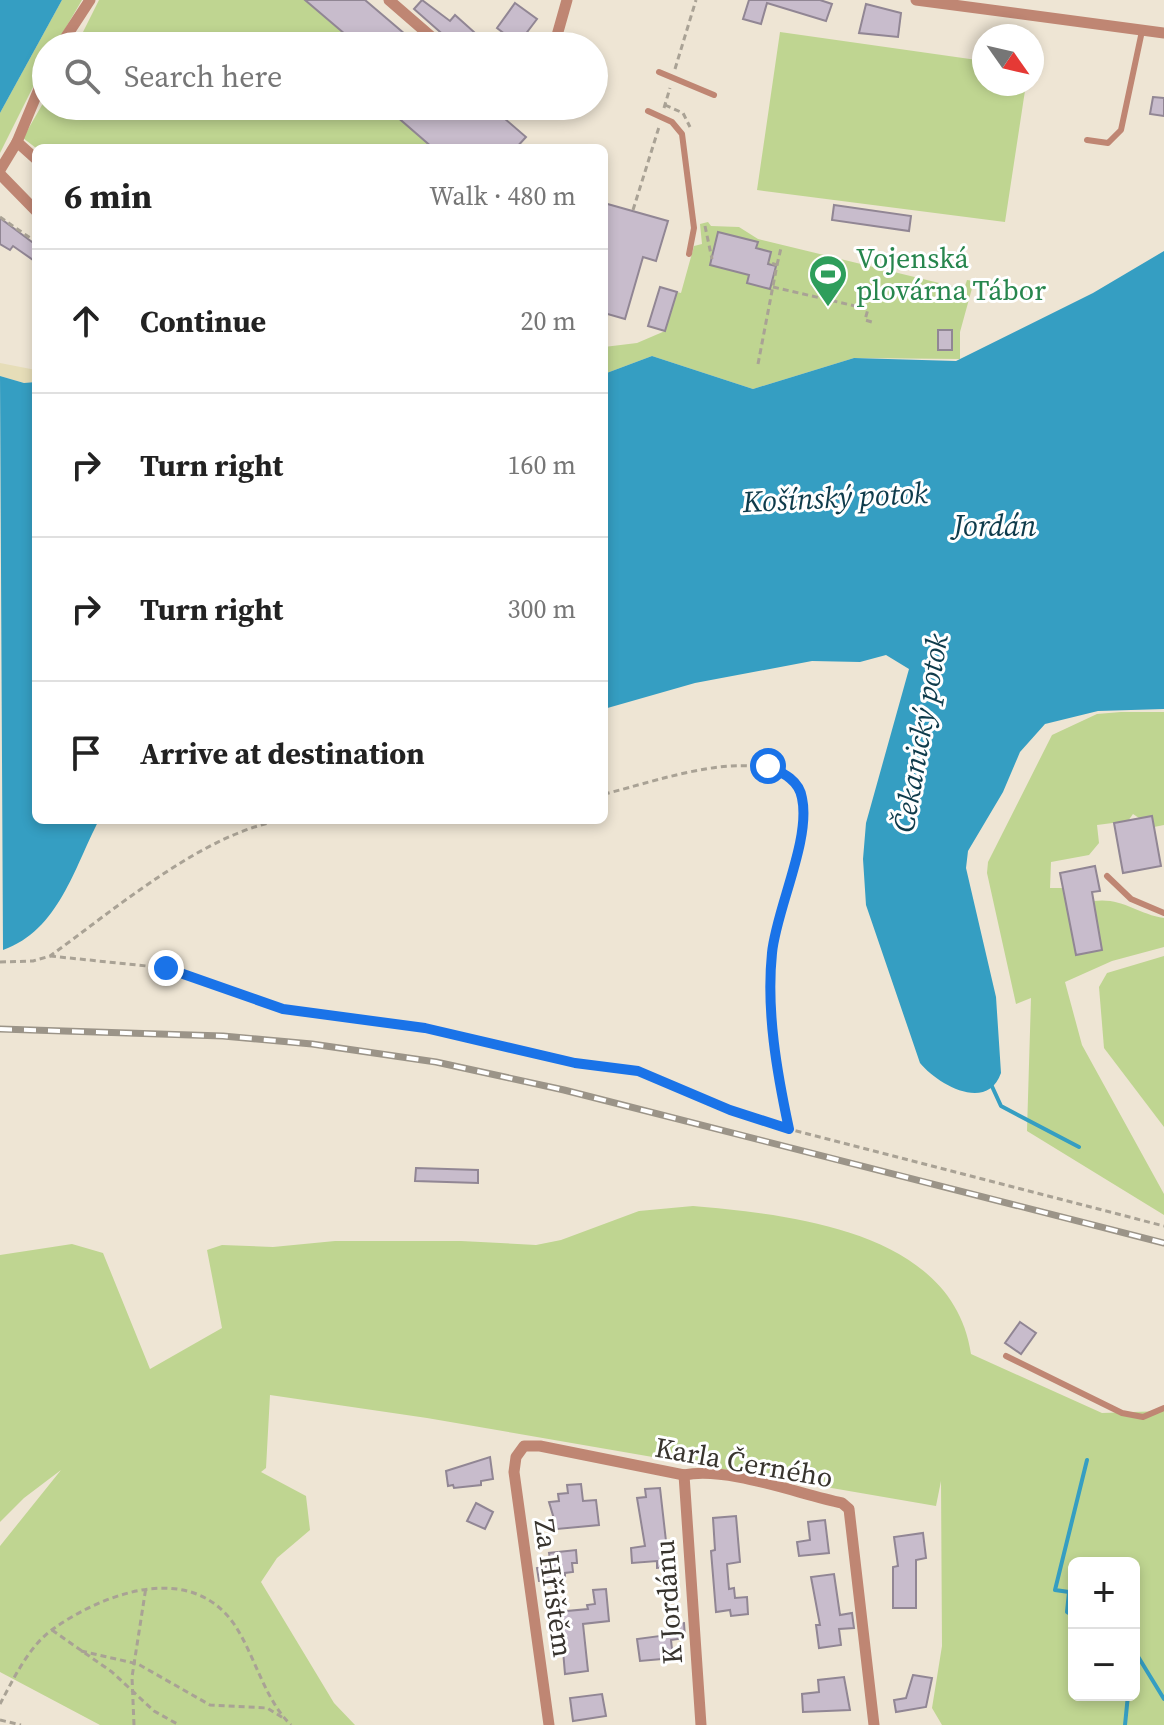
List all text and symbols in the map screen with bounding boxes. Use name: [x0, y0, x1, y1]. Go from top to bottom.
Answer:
north arrow: [972, 24, 1044, 96]
search box: [32, 32, 608, 120]
icon: search: [60, 54, 104, 98]
text: Search here: [124, 56, 282, 97]
text: 6 min: [64, 173, 152, 219]
text: Walk · 480 m: [429, 178, 576, 214]
place label: Vojenská plovárna Tábor: [856, 239, 1046, 309]
sports icon: Vojenská plovárna Tábor: [807, 253, 849, 308]
icon: ahead: [64, 299, 108, 343]
text: Continue: [140, 301, 266, 342]
text: 20 m: [521, 303, 576, 339]
icon: right: [64, 443, 108, 487]
text: Turn right: [140, 445, 283, 486]
text: 160 m: [508, 447, 576, 483]
water label: Košínský potok: [740, 472, 929, 522]
water label: Jordán: [949, 505, 1037, 546]
icon: right: [64, 587, 108, 631]
text: Turn right: [140, 589, 283, 630]
text: 300 m: [508, 591, 576, 627]
water label: Čekanický potok: [882, 630, 958, 836]
icon: arrive: [64, 731, 108, 775]
text: Arrive at destination: [140, 733, 425, 774]
route start: [750, 748, 786, 784]
route end: [148, 950, 184, 986]
street label: Karla Černého: [652, 1428, 836, 1496]
street label: Za Hřištěm: [525, 1516, 583, 1660]
street label: K Jordánu: [645, 1538, 691, 1666]
map controls: [1068, 1557, 1140, 1701]
button: +: [1068, 1557, 1140, 1629]
button: −: [1068, 1629, 1140, 1701]

